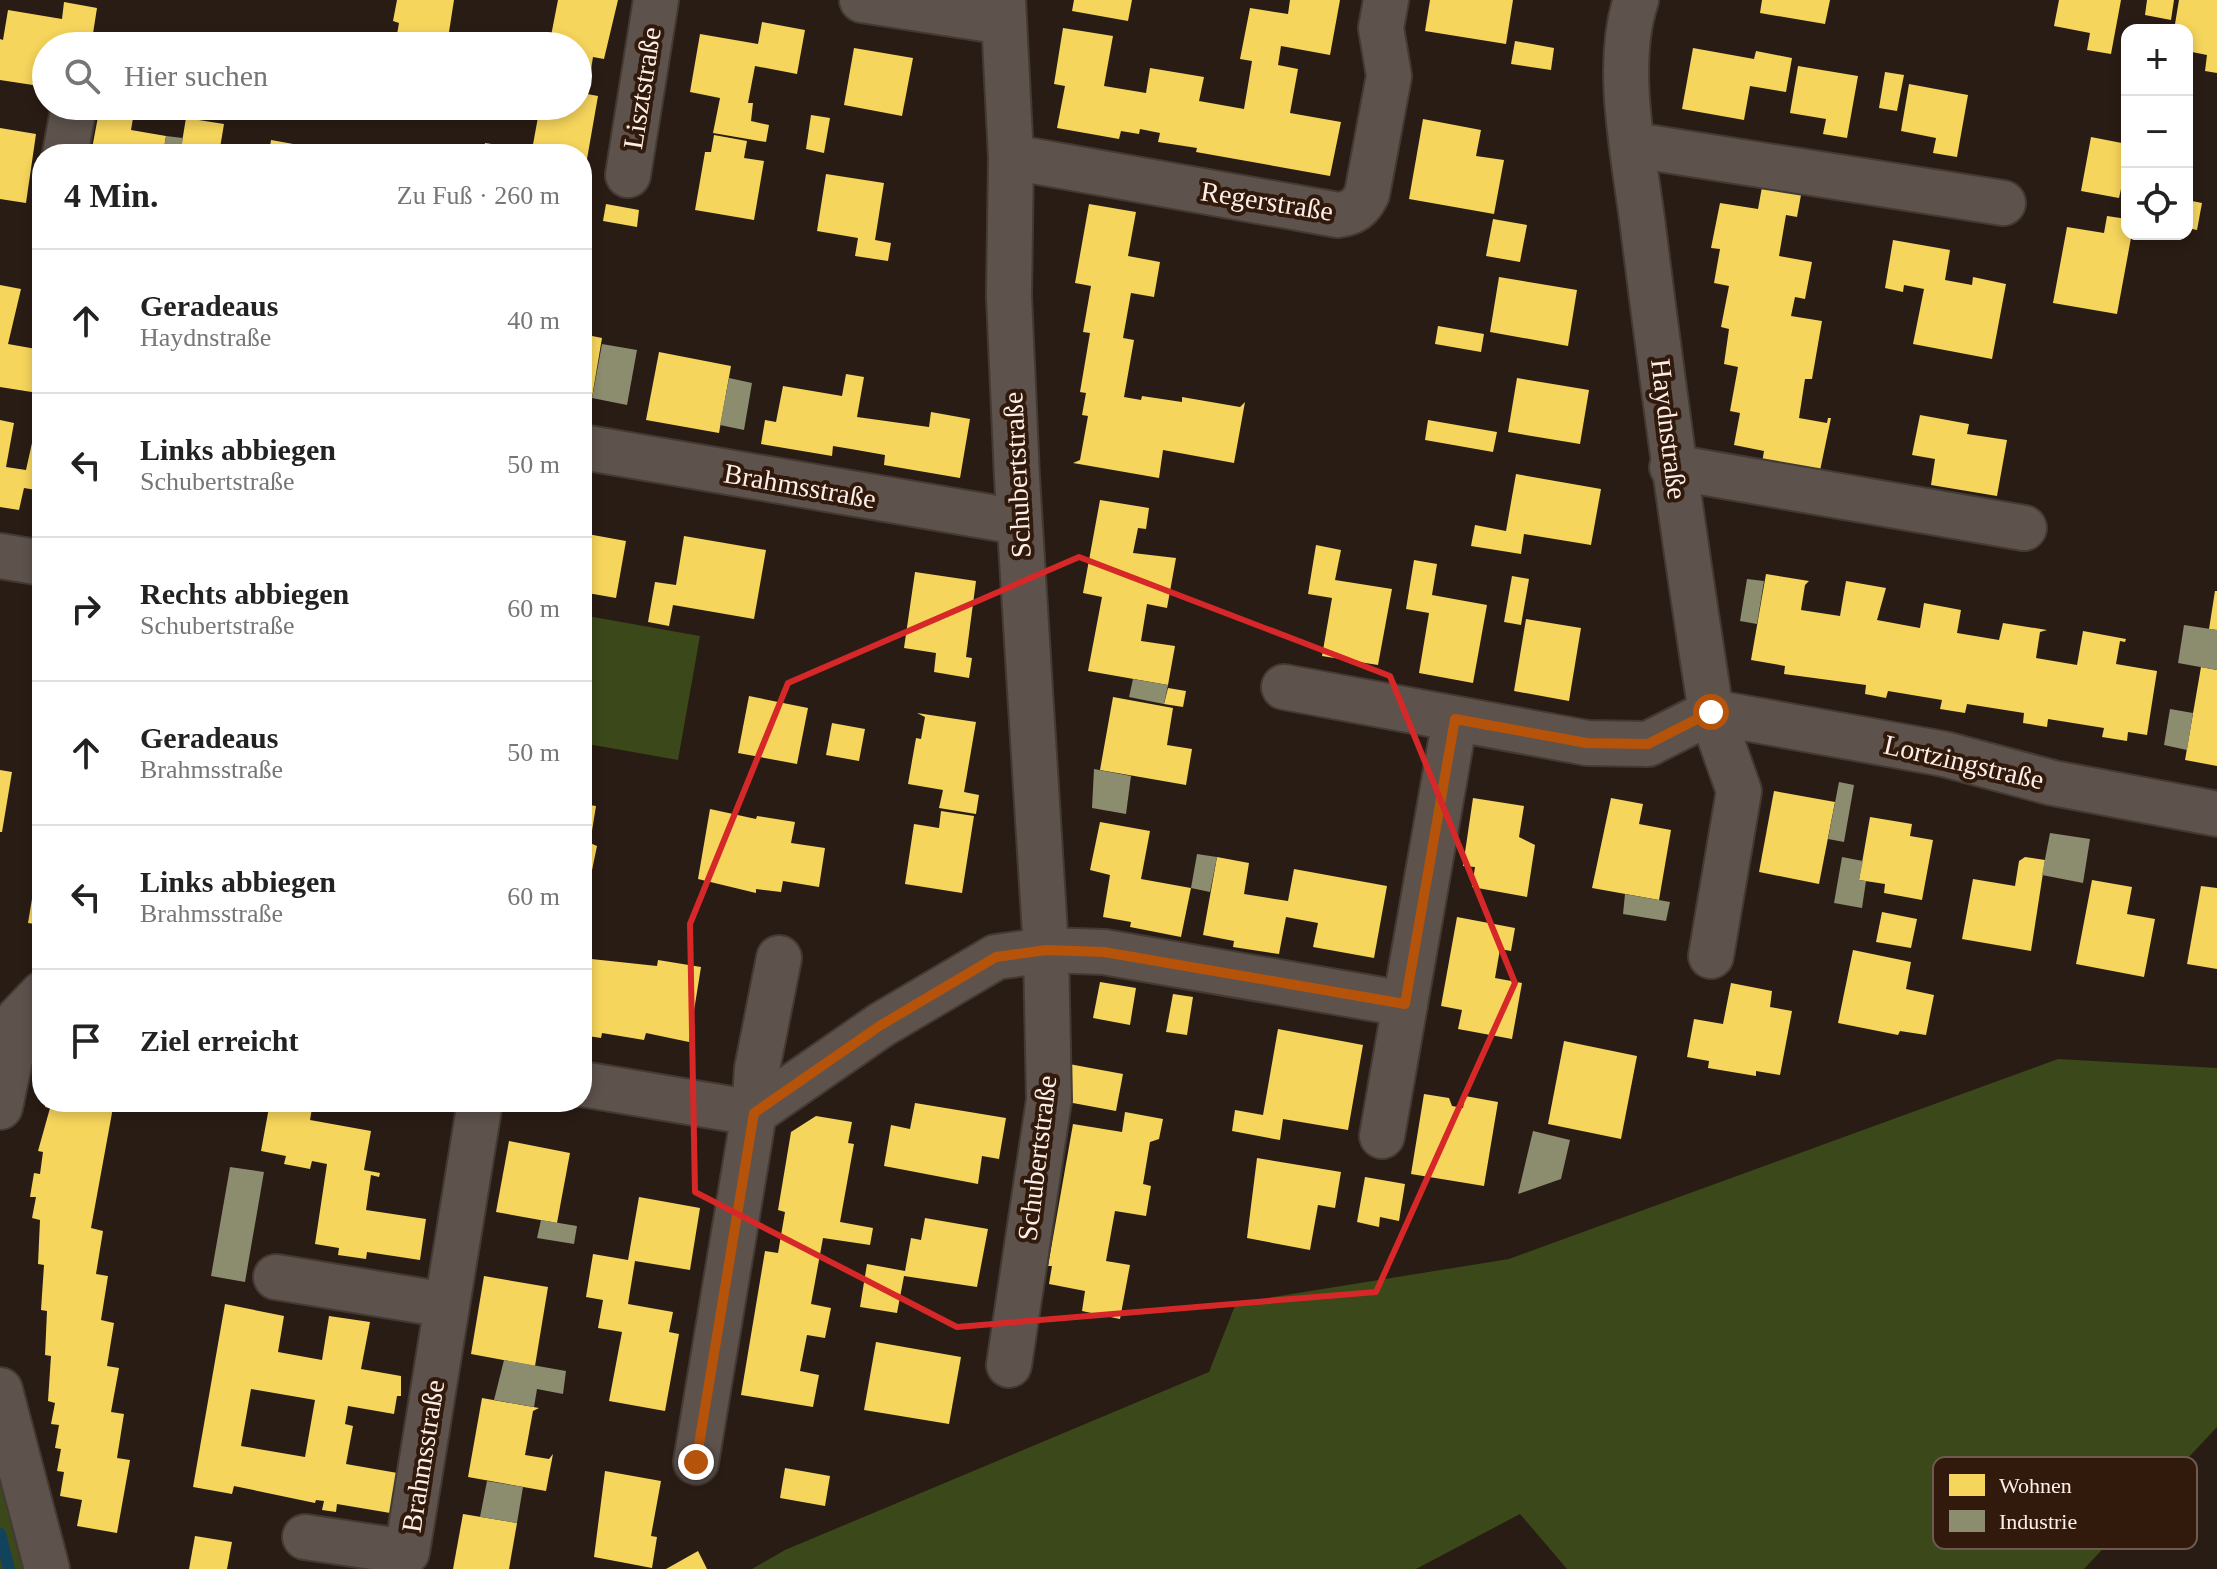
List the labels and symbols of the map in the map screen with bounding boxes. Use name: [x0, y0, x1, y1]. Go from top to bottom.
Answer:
street label: Lisztstraße: [617, 25, 667, 151]
street label: Regerstraße: [1199, 175, 1335, 227]
street label: Haydnstraße: [1645, 357, 1693, 501]
street label: Schubertstraße: [997, 391, 1037, 559]
street label: Brahmsstraße: [721, 457, 879, 515]
route start: [1693, 694, 1729, 730]
street label: Lortzingstraße: [1881, 729, 2047, 795]
street label: Schubertstraße: [1011, 1074, 1063, 1242]
street label: Brahmsstraße: [396, 1378, 450, 1534]
route end: [678, 1444, 714, 1480]
legend: [1933, 1457, 2197, 1549]
text: Wohnen: [1999, 1473, 2072, 1498]
text: Industrie: [1999, 1509, 2077, 1534]

